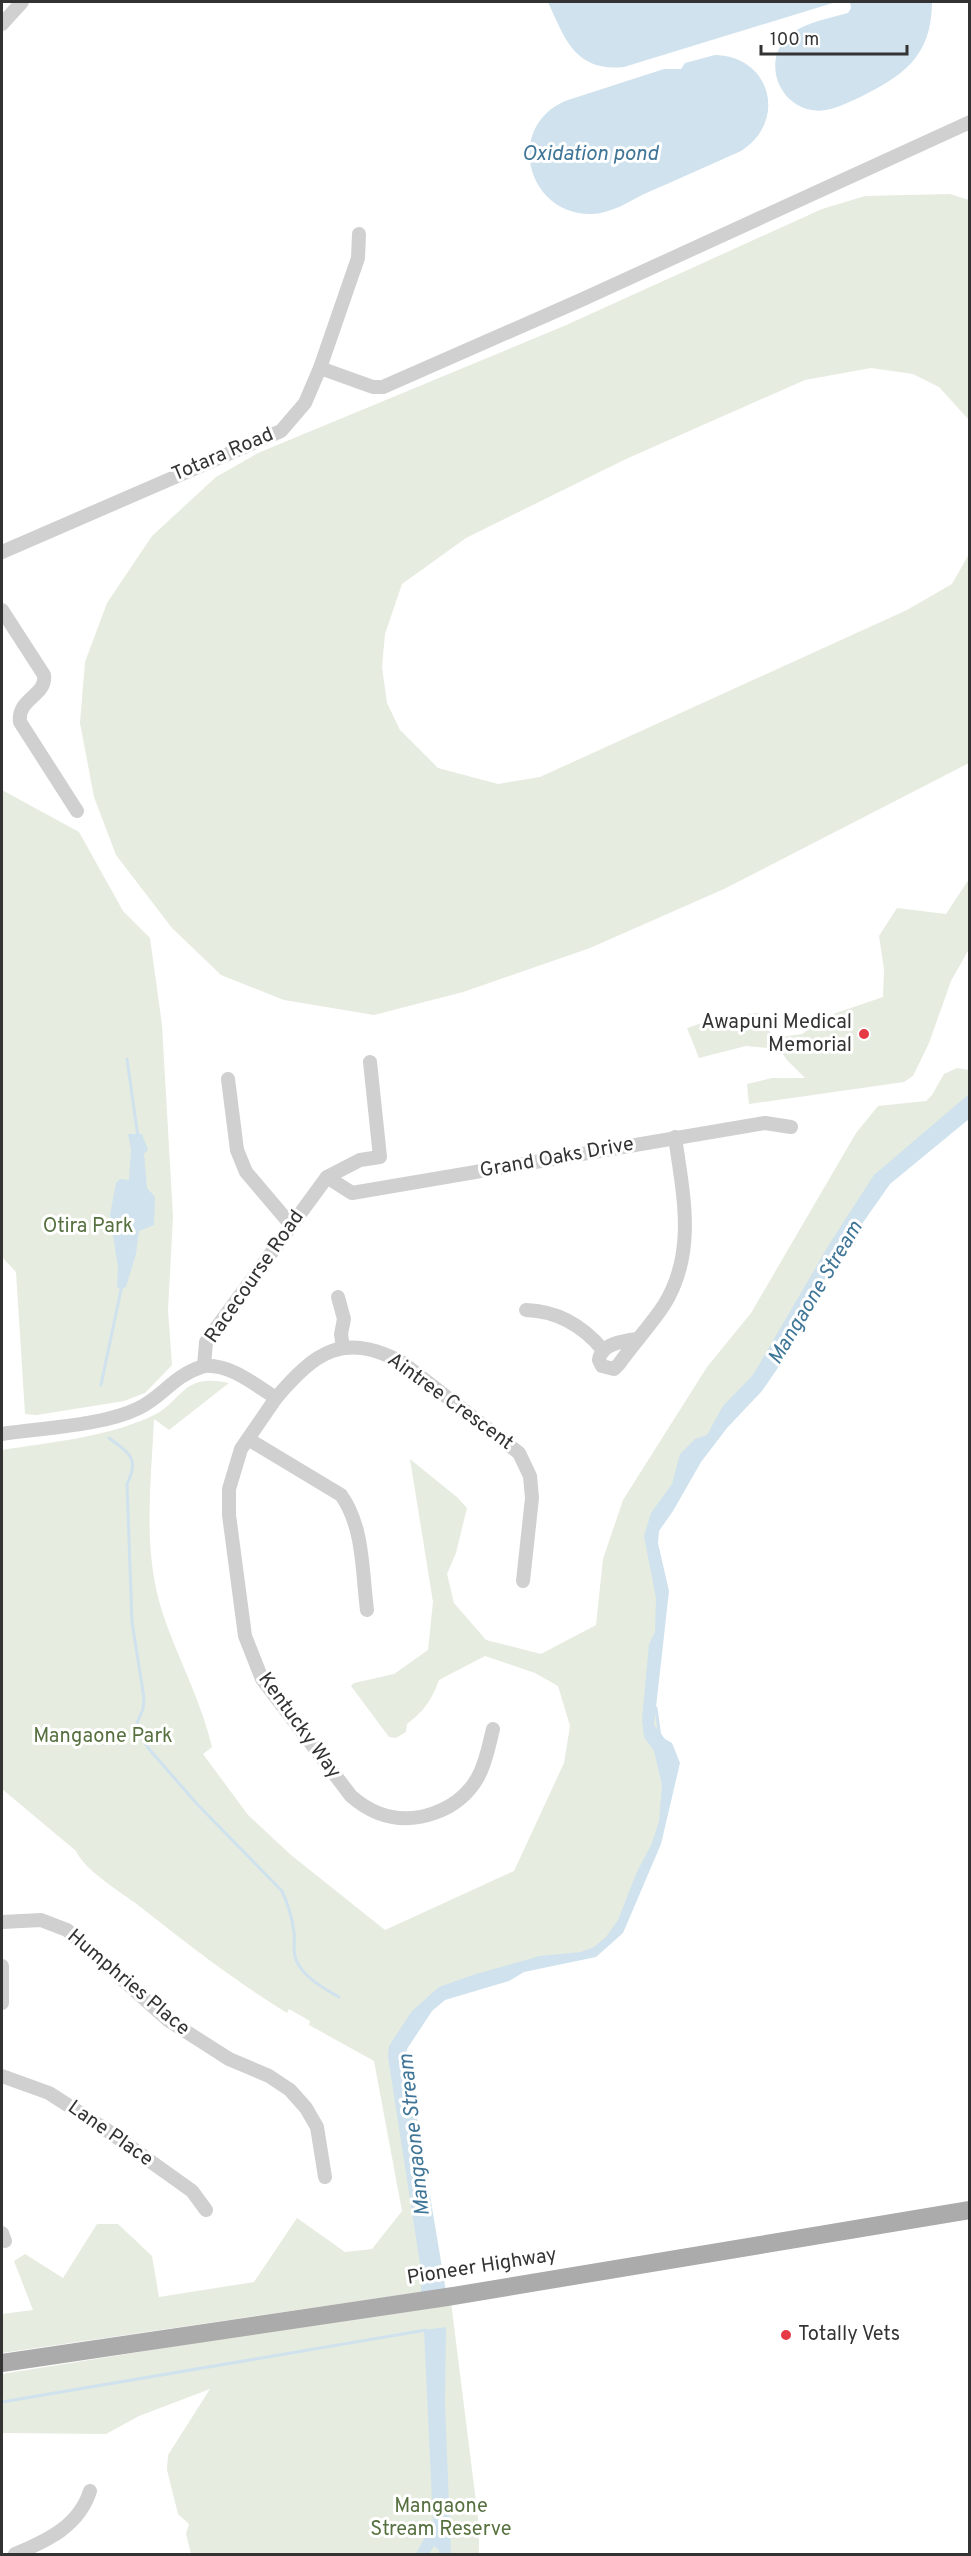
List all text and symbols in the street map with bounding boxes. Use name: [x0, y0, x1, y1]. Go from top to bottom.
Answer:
scale bar: [761, 18, 906, 56]
text: 100 m: [770, 29, 819, 52]
water label: Oxidation pond: [522, 141, 660, 168]
street label: Totara Road: [168, 422, 278, 488]
place label: Awapuni Medical Memorial: [701, 1010, 852, 1059]
marker: Awapuni Medical Memorial: [857, 1027, 871, 1041]
street label: Grand Oaks Drive: [478, 1132, 636, 1184]
street label: Racecourse Road: [199, 1205, 311, 1349]
park label: Otira Park: [43, 1214, 133, 1240]
water label: Mangaone Stream: [762, 1215, 870, 1370]
street label: Aintree Crescent: [382, 1347, 518, 1457]
street label: Kentucky Way: [252, 1668, 346, 1784]
park label: Mangaone Park: [33, 1724, 173, 1750]
street label: Humphries Place: [61, 1924, 195, 2042]
water label: Mangaone Stream: [393, 2052, 437, 2218]
street label: Lane Place: [62, 2095, 158, 2173]
street label: Pioneer Highway: [405, 2242, 559, 2292]
place label: Totally Vets: [798, 2322, 900, 2348]
marker: Totally Vets: [779, 2328, 793, 2342]
park label: Mangaone Stream Reserve: [370, 2494, 512, 2543]

